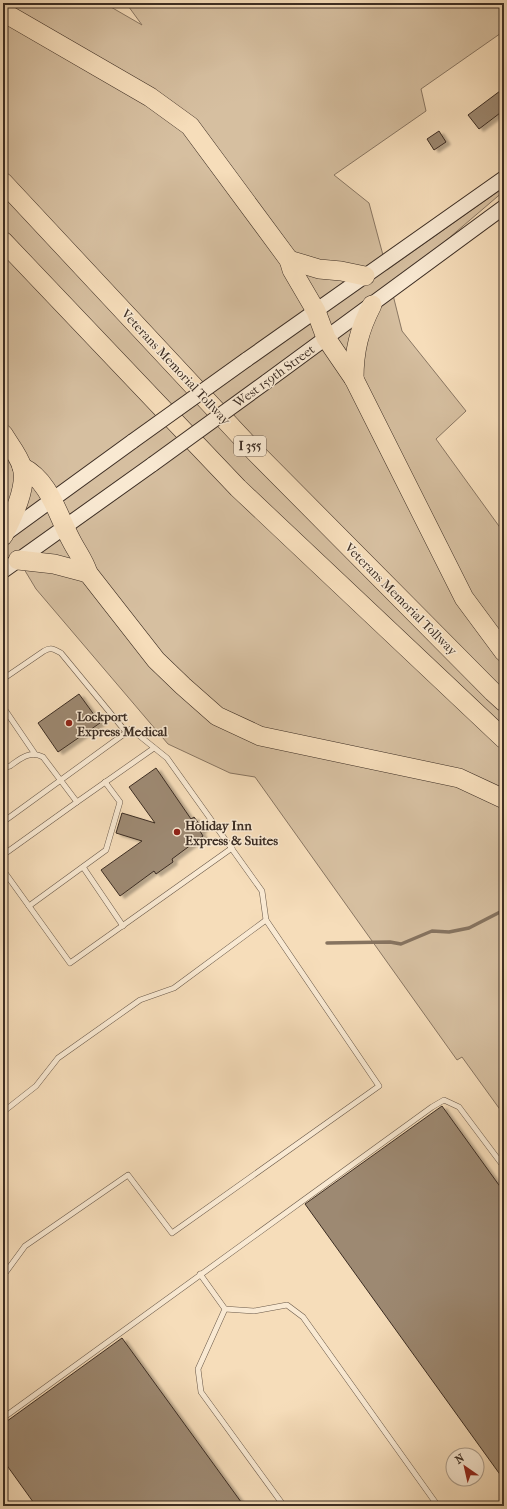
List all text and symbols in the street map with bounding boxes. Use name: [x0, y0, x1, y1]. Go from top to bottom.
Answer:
street label: Veterans Memorial Tollway: [118, 305, 234, 429]
street label: West 159th Street: [230, 341, 318, 411]
road number: I 355: [234, 436, 266, 456]
street label: Veterans Memorial Tollway: [341, 539, 461, 659]
place label: Lockport Express Medical: [77, 709, 168, 740]
marker: Lockport Express Medical: [64, 718, 74, 728]
place label: Holiday Inn Express & Suites: [185, 818, 278, 849]
marker: Holiday Inn Express & Suites: [172, 827, 182, 837]
north arrow: [445, 1447, 485, 1487]
text: N: [453, 1451, 467, 1467]

